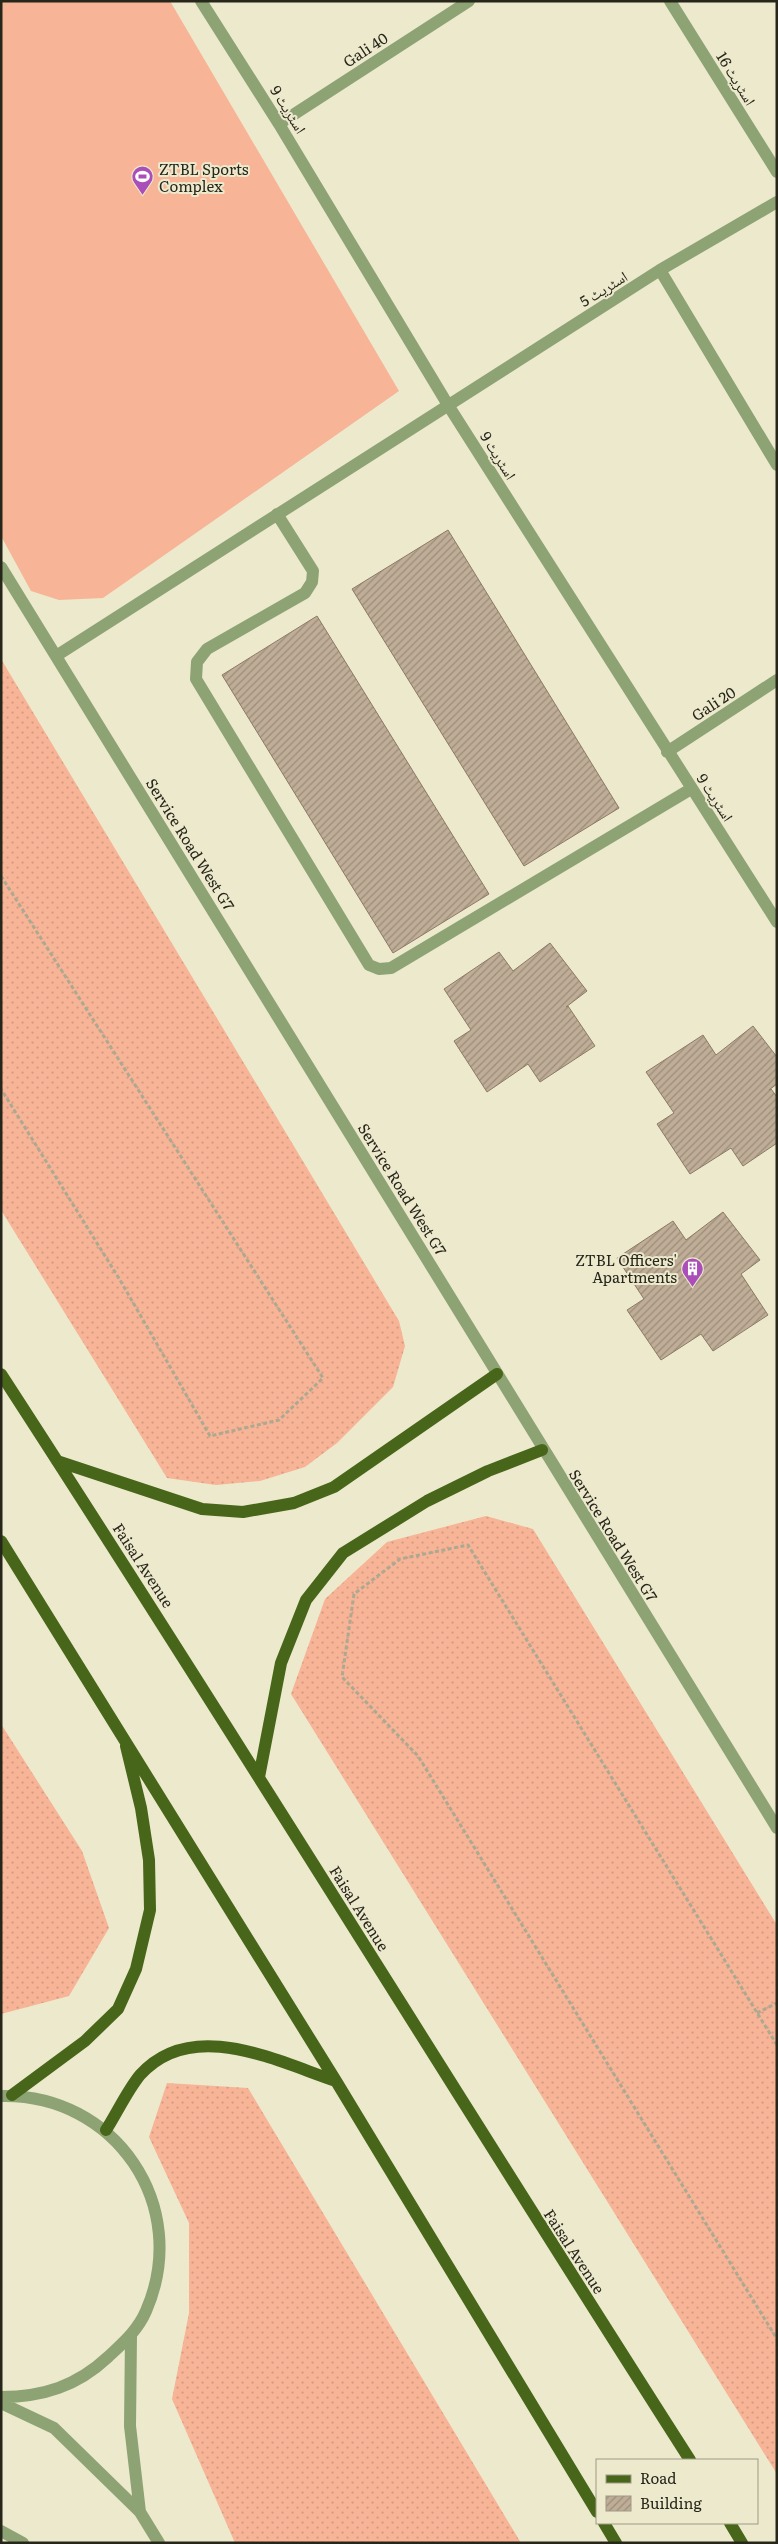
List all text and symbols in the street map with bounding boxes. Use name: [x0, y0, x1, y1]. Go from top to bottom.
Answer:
street label: Gali 40: [338, 26, 392, 72]
street label: اسٹریٹ 16: [711, 47, 763, 109]
street label: اسٹریٹ 9: [265, 80, 313, 138]
place label: ZTBL Sports Complex: [159, 157, 249, 197]
sports icon: ZTBL Sports Complex: [131, 165, 155, 196]
street label: اسٹریٹ 5: [574, 264, 632, 312]
street label: اسٹریٹ 9: [475, 426, 523, 484]
street label: Gali 20: [686, 680, 740, 726]
street label: اسٹریٹ 9: [692, 768, 740, 826]
street label: Service Road West G7: [141, 773, 241, 915]
street label: Service Road West G7: [353, 1118, 453, 1260]
place label: ZTBL Officers' Apartments: [575, 1248, 677, 1288]
building icon: ZTBL Officers' Apartments: [681, 1256, 705, 1287]
street label: Service Road West G7: [564, 1464, 664, 1606]
street label: Faisal Avenue: [108, 1518, 180, 1612]
street label: Faisal Avenue: [324, 1861, 396, 1956]
street label: Faisal Avenue: [539, 2204, 611, 2298]
legend: [596, 2459, 758, 2524]
text: Road: [640, 2466, 676, 2489]
text: Building: [640, 2491, 702, 2514]

